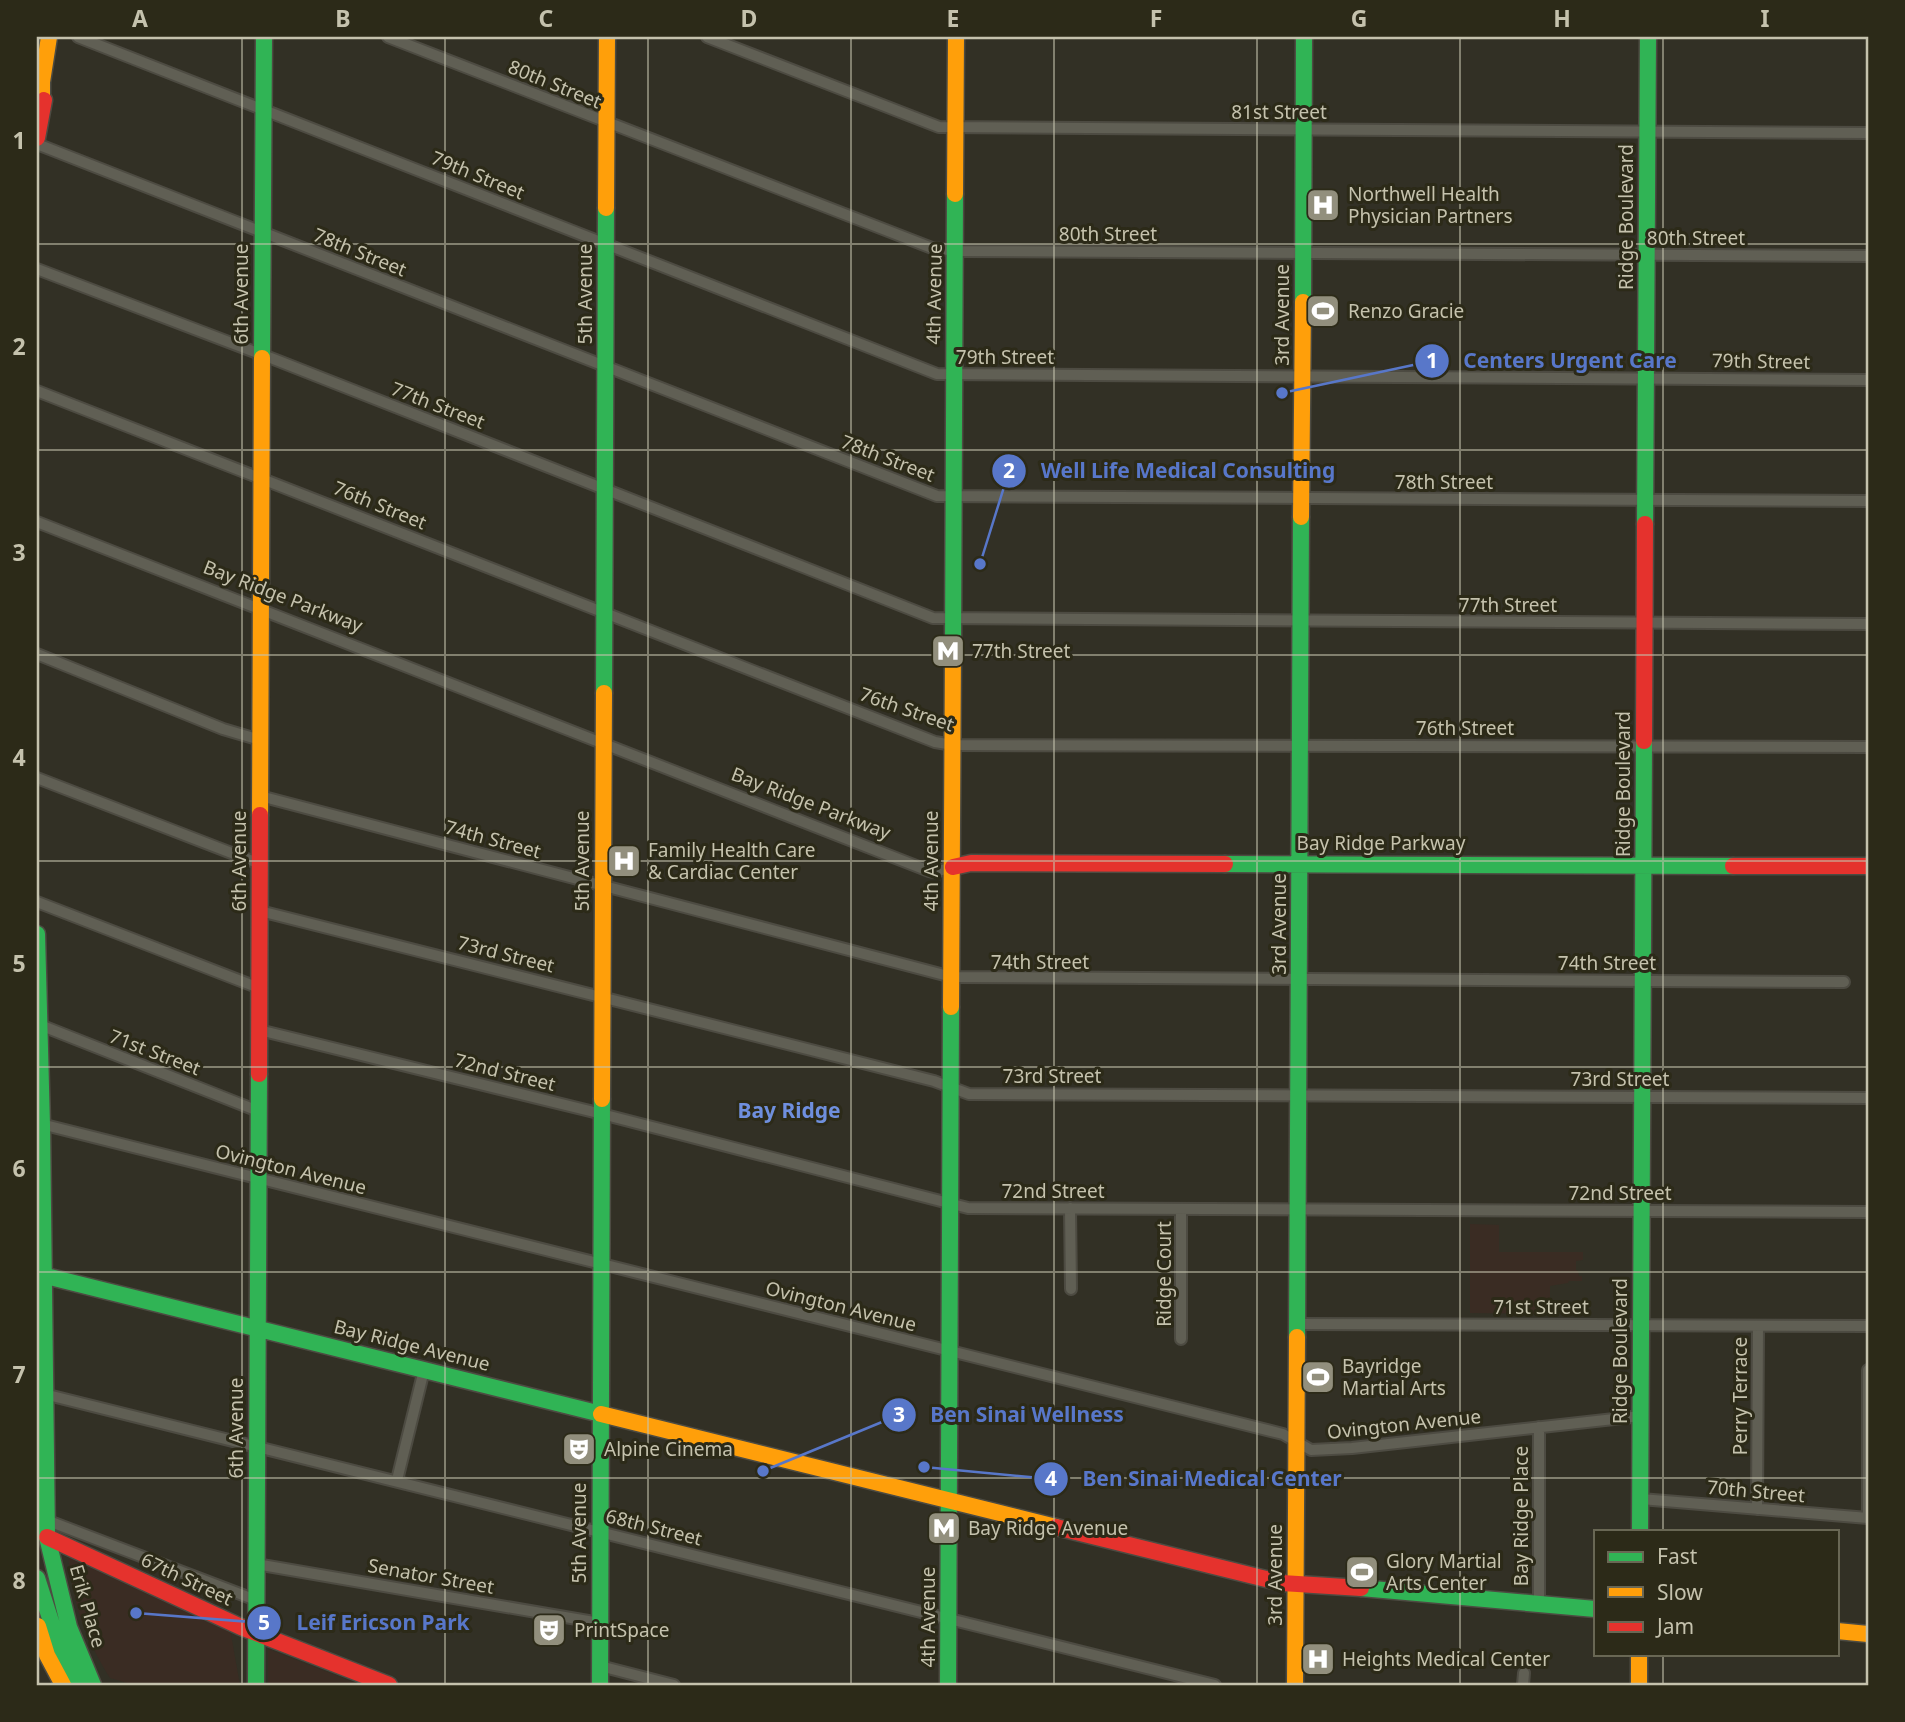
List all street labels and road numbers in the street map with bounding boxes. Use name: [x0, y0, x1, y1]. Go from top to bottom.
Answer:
street label: 80th Street: [505, 54, 606, 115]
street label: 81st Street: [1231, 99, 1327, 125]
street label: Ridge Boulevard: [1613, 144, 1639, 290]
street label: 79th Street: [428, 145, 529, 206]
street label: 80th Street: [1059, 221, 1157, 247]
street label: 78th Street: [310, 222, 411, 283]
street label: 80th Street: [1647, 225, 1745, 251]
street label: 6th Avenue: [228, 243, 254, 345]
street label: 5th Avenue: [572, 243, 598, 345]
street label: 4th Avenue: [920, 243, 948, 345]
street label: 3rd Avenue: [1269, 264, 1295, 366]
street label: 79th Street: [956, 344, 1054, 370]
street label: 79th Street: [1712, 347, 1811, 375]
street label: 77th Street: [387, 375, 489, 435]
street label: 78th Street: [837, 428, 939, 488]
street label: 78th Street: [1395, 469, 1493, 495]
street label: 76th Street: [330, 475, 431, 536]
street label: Bay Ridge Parkway: [200, 554, 367, 638]
street label: 77th Street: [1459, 592, 1557, 618]
street label: 76th Street: [856, 681, 958, 737]
street label: Ridge Boulevard: [1610, 711, 1636, 857]
street label: 76th Street: [1416, 715, 1514, 741]
street label: Bay Ridge Parkway: [728, 761, 895, 845]
street label: 6th Avenue: [226, 810, 252, 912]
street label: 5th Avenue: [569, 810, 595, 912]
street label: 4th Avenue: [918, 810, 944, 912]
street label: 74th Street: [442, 814, 544, 864]
street label: Bay Ridge Parkway: [1297, 830, 1466, 856]
street label: 3rd Avenue: [1266, 873, 1292, 975]
street label: 73rd Street: [455, 929, 557, 979]
street label: 74th Street: [991, 949, 1089, 975]
street label: 74th Street: [1558, 950, 1656, 976]
street label: 71st Street: [106, 1023, 204, 1081]
street label: 72nd Street: [452, 1047, 558, 1097]
street label: 73rd Street: [1003, 1063, 1102, 1089]
street label: 73rd Street: [1571, 1066, 1670, 1092]
street label: Ovington Avenue: [213, 1138, 369, 1200]
street label: 72nd Street: [1001, 1178, 1105, 1204]
street label: 72nd Street: [1568, 1180, 1672, 1206]
street label: Ridge Court: [1151, 1221, 1177, 1327]
street label: Ovington Avenue: [763, 1275, 919, 1337]
street label: Ridge Boulevard: [1607, 1278, 1633, 1424]
street label: 71st Street: [1493, 1294, 1589, 1320]
street label: Bay Ridge Avenue: [331, 1313, 493, 1377]
street label: Perry Terrace: [1727, 1337, 1753, 1455]
street label: 6th Avenue: [223, 1377, 249, 1479]
street label: Ovington Avenue: [1326, 1403, 1482, 1445]
street label: Bay Ridge Place: [1508, 1446, 1534, 1586]
street label: 70th Street: [1706, 1474, 1806, 1508]
street label: 5th Avenue: [566, 1482, 592, 1584]
street label: 68th Street: [603, 1502, 705, 1552]
street label: 3rd Avenue: [1262, 1524, 1288, 1626]
street label: 67th Street: [137, 1546, 237, 1612]
street label: Senator Street: [366, 1552, 496, 1600]
street label: Erik Place: [64, 1561, 112, 1651]
street label: 4th Avenue: [915, 1566, 941, 1668]

